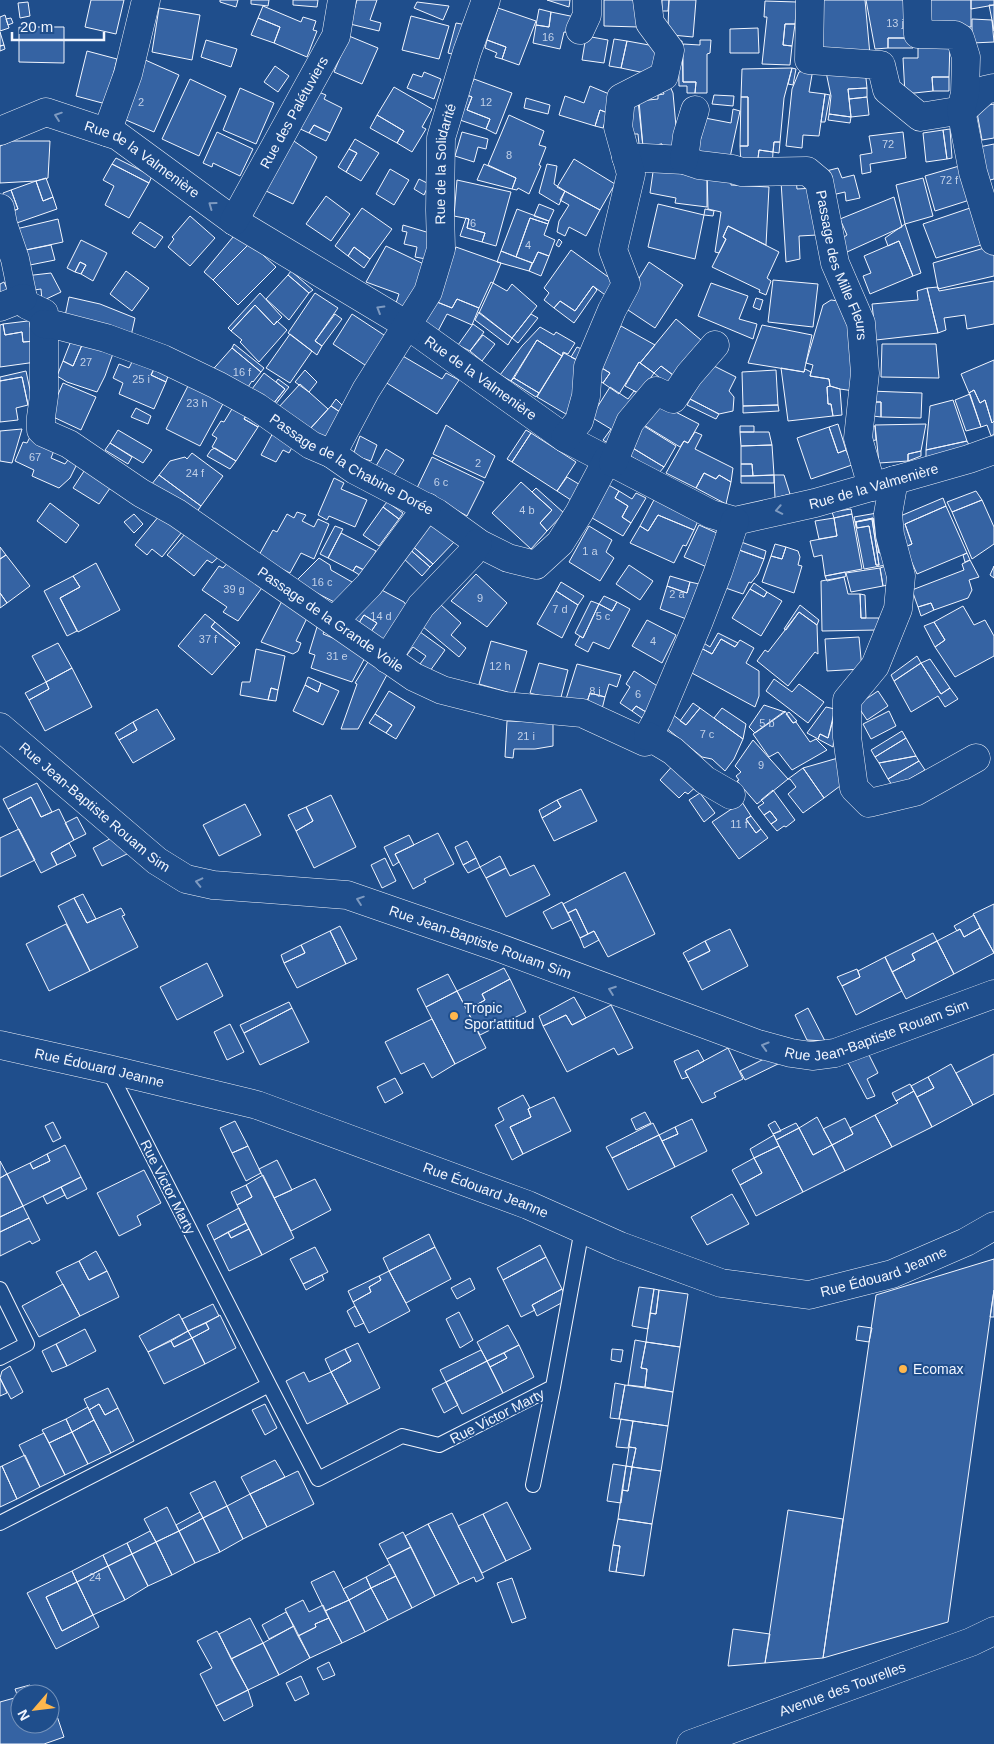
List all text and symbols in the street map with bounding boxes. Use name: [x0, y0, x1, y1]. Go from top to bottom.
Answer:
scale bar: [12, 10, 105, 42]
house number: 13 j: [886, 17, 904, 29]
text: 20 m: [20, 18, 53, 35]
house number: 16: [542, 31, 554, 43]
street label: Rue des Palétuviers: [257, 54, 331, 171]
house number: 2: [138, 96, 144, 108]
house number: 12: [480, 96, 492, 108]
street label: Rue de la Solidarité: [432, 101, 459, 225]
one-way arrow: [54, 112, 63, 122]
street label: Rue de la Valmenière: [83, 117, 203, 201]
house number: 72: [882, 138, 894, 150]
house number: 8: [506, 149, 512, 161]
house number: 72 f: [940, 174, 959, 186]
street label: Passage des Mille Fleurs: [813, 189, 870, 341]
one-way arrow: [209, 203, 218, 211]
house number: 6: [470, 217, 476, 229]
house number: 4: [525, 239, 531, 251]
one-way arrow: [377, 306, 386, 316]
street label: Rue de la Valmenière: [422, 332, 540, 423]
house number: 27: [80, 356, 92, 368]
house number: 16 f: [233, 366, 252, 378]
house number: 25 i: [132, 373, 150, 385]
house number: 23 h: [186, 397, 208, 409]
street label: Passage de la Chabine Dorée: [267, 411, 436, 518]
house number: 67: [29, 451, 41, 463]
house number: 2: [475, 457, 481, 469]
street label: Rue de la Valmenière: [807, 460, 940, 512]
house number: 24 f: [186, 467, 205, 479]
house number: 6 c: [434, 476, 449, 488]
house number: 4 b: [519, 504, 535, 516]
one-way arrow: [774, 505, 783, 515]
house number: 1 a: [582, 545, 599, 557]
street label: Passage de la Grande Voile: [255, 563, 407, 676]
house number: 16 c: [312, 576, 333, 588]
house number: 39 g: [223, 583, 245, 595]
house number: 2 a: [669, 588, 686, 600]
house number: 9: [477, 592, 483, 604]
house number: 7 d: [552, 603, 568, 615]
house number: 14 d: [370, 610, 392, 622]
house number: 5 c: [596, 610, 611, 622]
house number: 37 f: [199, 633, 218, 645]
house number: 4: [650, 635, 656, 647]
house number: 31 e: [326, 650, 348, 662]
house number: 12 h: [489, 660, 511, 672]
house number: 8 j: [589, 685, 601, 697]
house number: 6: [635, 688, 641, 700]
house number: 5 b: [759, 717, 775, 729]
house number: 7 c: [700, 728, 715, 740]
house number: 21 i: [517, 730, 535, 742]
street label: Rue Jean-Baptiste Rouam Sim: [16, 739, 173, 875]
house number: 9: [758, 759, 764, 771]
house number: 11 f: [730, 818, 749, 830]
one-way arrow: [195, 877, 204, 888]
one-way arrow: [356, 896, 365, 906]
street label: Rue Jean-Baptiste Rouam Sim: [387, 902, 574, 982]
one-way arrow: [608, 986, 617, 996]
street label: Rue Jean-Baptiste Rouam Sim: [783, 996, 971, 1064]
place label: Tropic Spor'attitud: [464, 1000, 534, 1032]
marker: Tropic Spor'attitud: [448, 1010, 460, 1022]
one-way arrow: [761, 1041, 769, 1051]
street label: Rue Édouard Jeanne: [33, 1045, 166, 1090]
street label: Rue Victor Marty: [137, 1137, 199, 1237]
street label: Rue Édouard Jeanne: [421, 1159, 551, 1221]
street label: Rue Édouard Jeanne: [819, 1243, 949, 1300]
place label: Ecomax: [913, 1361, 964, 1377]
marker: Ecomax: [897, 1363, 909, 1375]
street label: Rue Victor Marty: [447, 1385, 547, 1447]
house number: 24: [89, 1571, 101, 1583]
street label: Avenue des Tourelles: [777, 1659, 908, 1719]
north arrow: [10, 1684, 60, 1734]
text: N: [14, 1707, 33, 1723]

